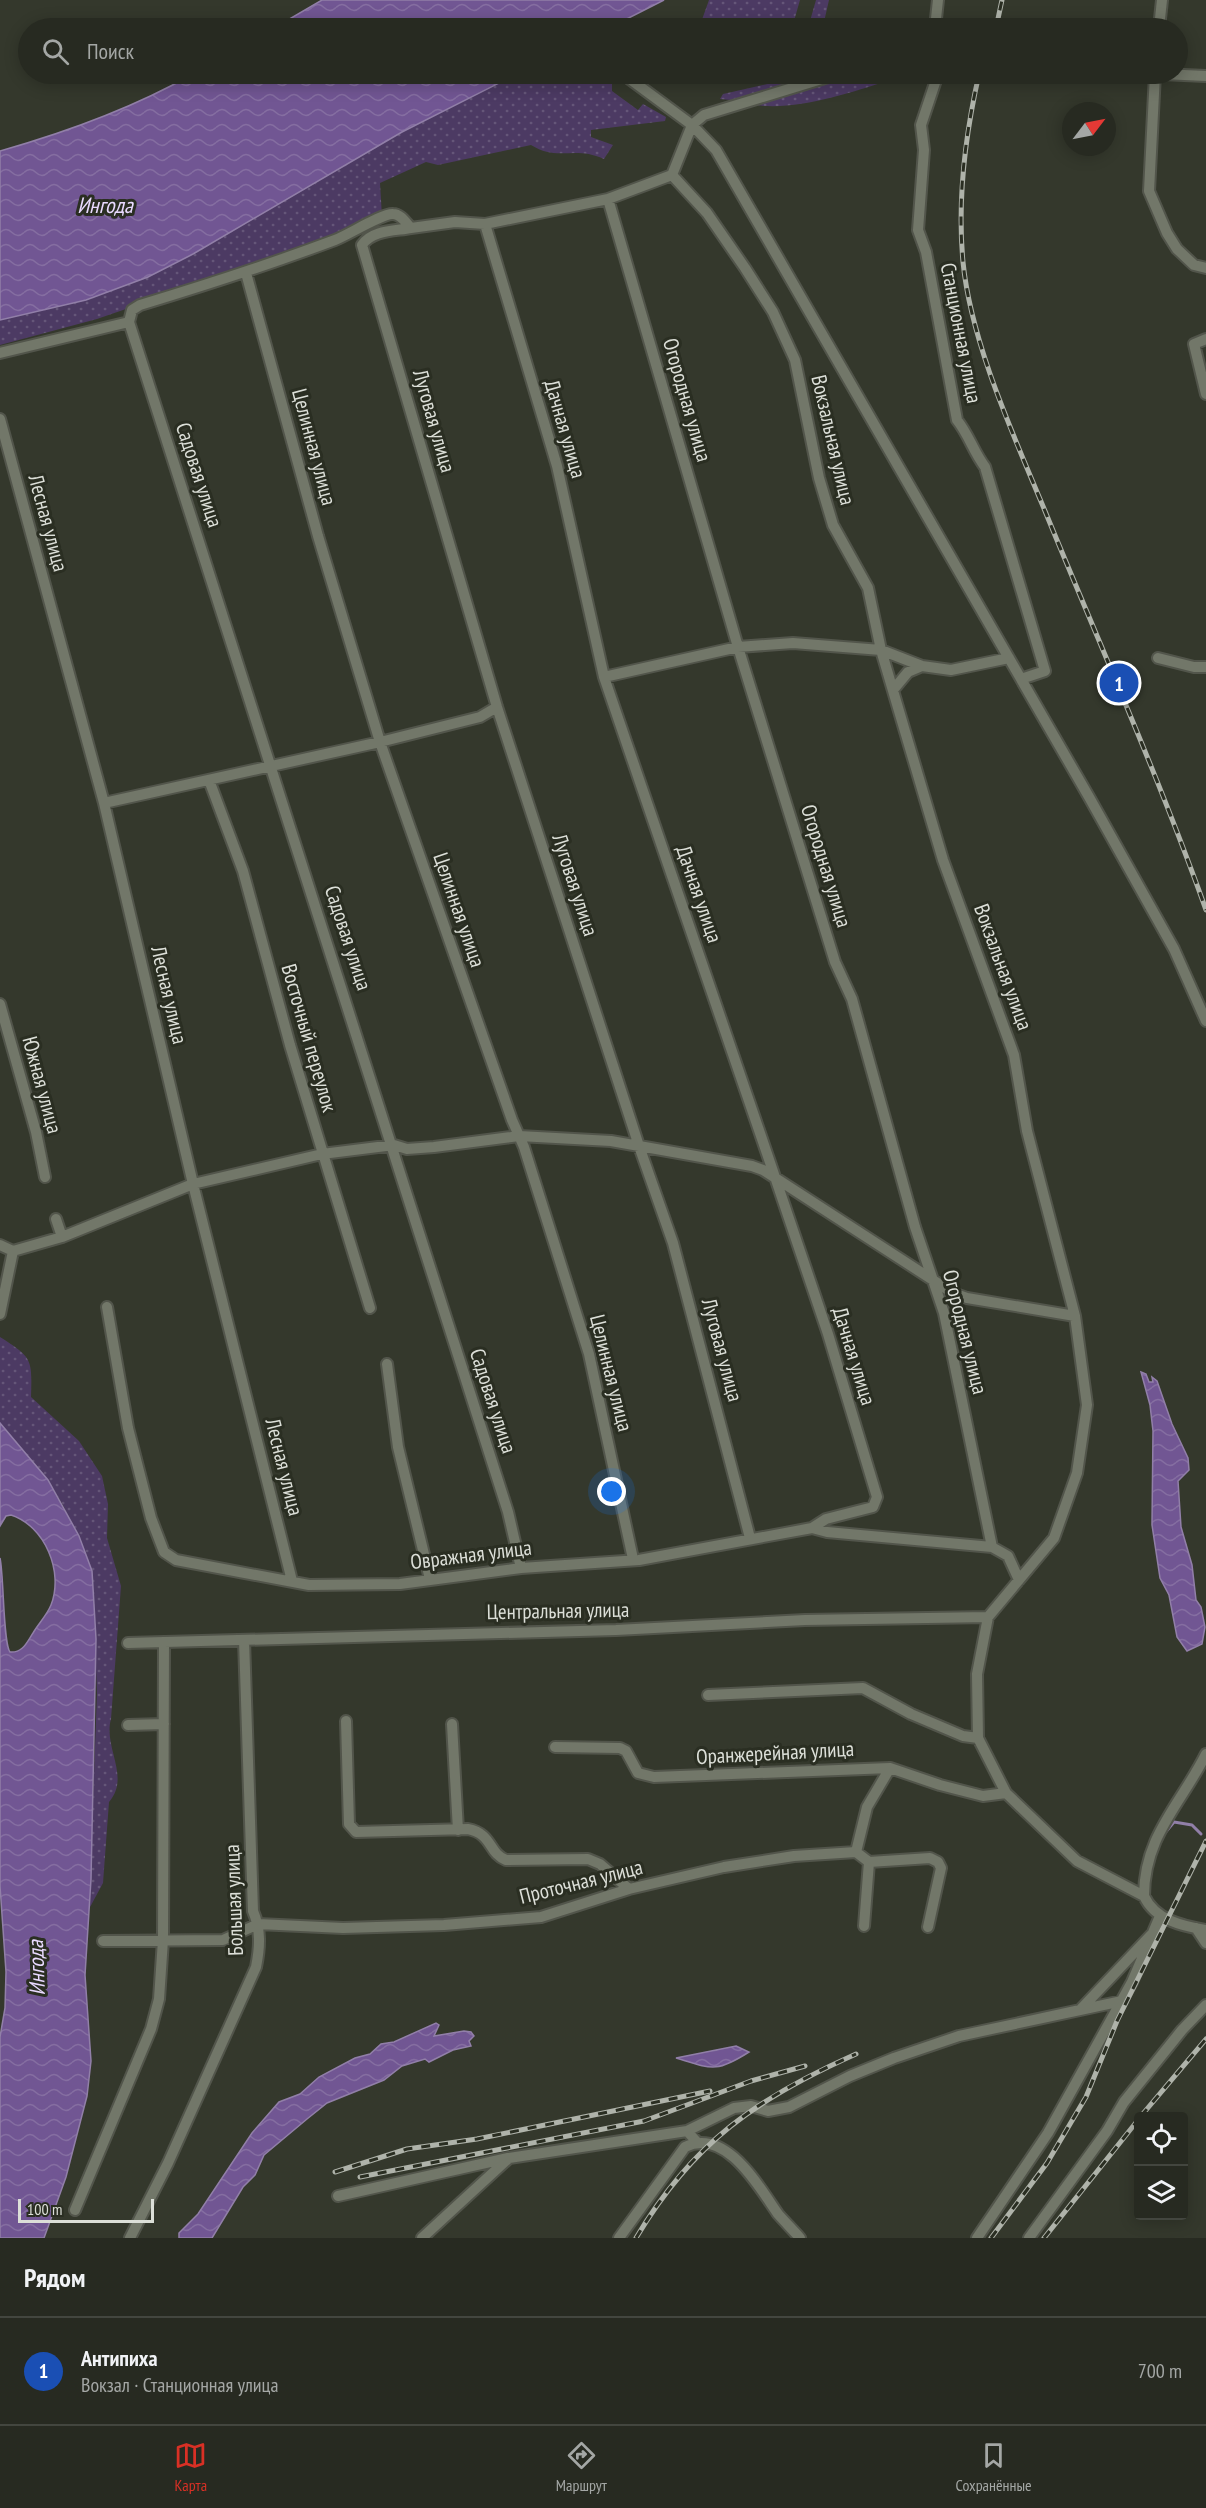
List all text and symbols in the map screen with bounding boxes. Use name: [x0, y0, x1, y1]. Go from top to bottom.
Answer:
search box: [18, 18, 1188, 84]
icon: search: [39, 35, 72, 68]
text: Поиск: [87, 37, 134, 65]
north arrow: [1062, 102, 1116, 156]
water label: Ингода: [77, 191, 134, 219]
street label: Станционная улица: [935, 260, 988, 405]
street label: Огородная улица: [657, 335, 718, 465]
street label: Луговая улица: [407, 365, 462, 475]
street label: Вокзальная улица: [805, 372, 862, 507]
street label: Дачная улица: [539, 377, 592, 481]
street label: Целинная улица: [286, 386, 343, 508]
street label: Садовая улица: [170, 419, 229, 531]
street label: Лесная улица: [22, 470, 74, 574]
pin: 1: [1100, 660, 1138, 706]
street label: Огородная улица: [795, 801, 858, 931]
street label: Луговая улица: [546, 829, 605, 939]
street label: Дачная улица: [670, 842, 729, 946]
street label: Целинная улица: [427, 849, 492, 971]
street label: Садовая улица: [319, 882, 378, 994]
street label: Вокзальная улица: [968, 900, 1039, 1034]
street label: Лесная улица: [145, 942, 194, 1046]
street label: Восточный переулок: [275, 961, 344, 1115]
street label: Южная улица: [17, 1033, 68, 1136]
street label: Огородная улица: [937, 1267, 994, 1397]
street label: Луговая улица: [695, 1294, 749, 1405]
street label: Дачная улица: [827, 1304, 882, 1408]
street label: Целинная улица: [584, 1312, 639, 1434]
street label: Садовая улица: [464, 1345, 523, 1457]
street label: Лесная улица: [259, 1414, 310, 1518]
your location: [597, 1477, 626, 1506]
street label: Овражная улица: [409, 1534, 533, 1575]
street label: Центральная улица: [486, 1596, 630, 1625]
street label: Оранжерейная улица: [695, 1735, 855, 1770]
street label: Большая улица: [218, 1844, 249, 1956]
street label: Проточная улица: [517, 1853, 645, 1910]
water label: Ингода: [21, 1938, 51, 1996]
map controls: [1134, 2112, 1188, 2220]
button: locate: [1134, 2112, 1188, 2166]
button: layers: [1134, 2166, 1188, 2220]
scale bar: [18, 2196, 154, 2224]
text: 100 m: [27, 2199, 62, 2219]
text: Рядом: [24, 2261, 85, 2294]
text: Антипиха: [81, 2344, 158, 2372]
text: 1: [39, 2358, 48, 2384]
text: 700 m: [1138, 2358, 1182, 2384]
text: Вокзал · Станционная улица: [81, 2372, 278, 2398]
tab: Карта: [174, 2439, 207, 2495]
tab: Маршрут: [556, 2439, 607, 2495]
tab: Сохранённые: [956, 2439, 1032, 2495]

